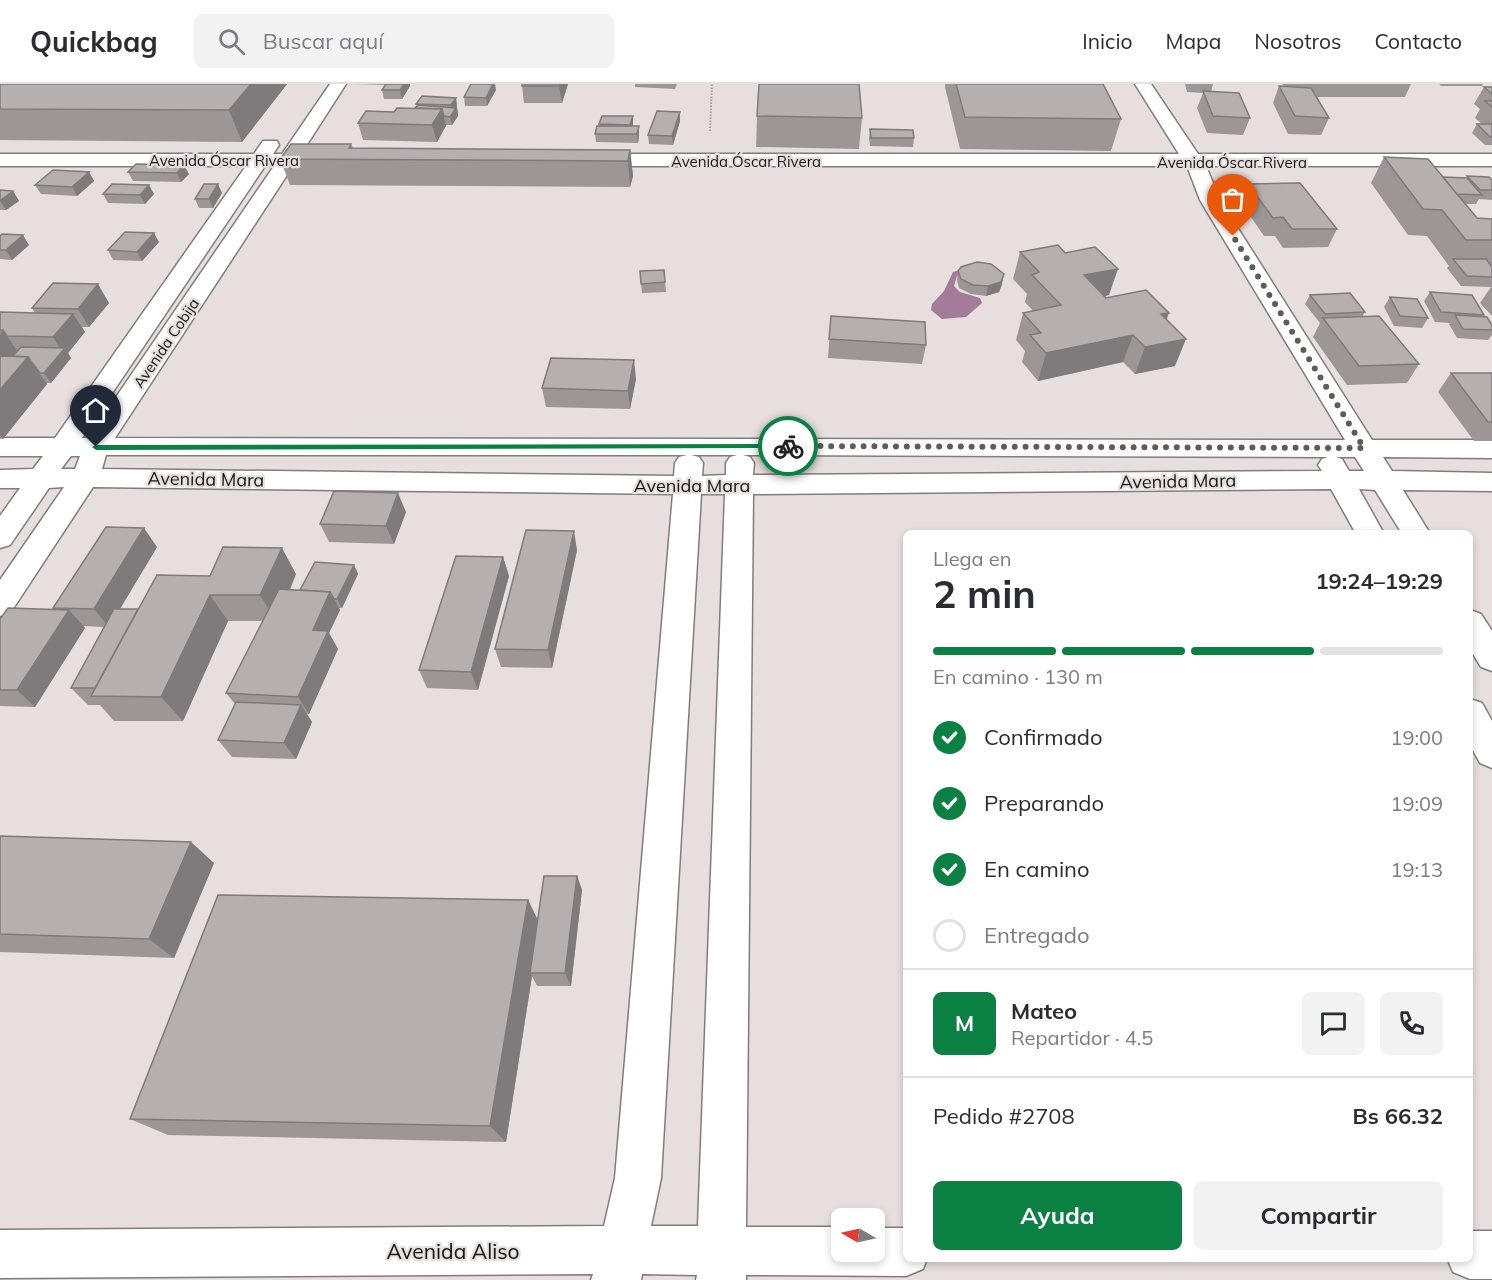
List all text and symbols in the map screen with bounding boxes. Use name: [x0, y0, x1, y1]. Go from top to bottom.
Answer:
search box: [194, 14, 614, 68]
text: Quickbag: [30, 24, 158, 59]
icon: search: [215, 25, 248, 58]
text: Buscar aquí: [263, 27, 383, 55]
text: Inicio: [1082, 28, 1132, 54]
text: Mapa: [1165, 28, 1221, 54]
text: Nosotros: [1254, 28, 1341, 54]
text: Contacto: [1374, 28, 1462, 54]
street label: Avenida Óscar Rivera: [149, 151, 299, 170]
street label: Avenida Óscar Rivera: [671, 152, 821, 171]
street label: Avenida Óscar Rivera: [1157, 153, 1307, 172]
pin: [1207, 174, 1258, 236]
icon: bag: [1216, 183, 1249, 216]
street label: Avenida Cobija: [129, 294, 203, 392]
pin: [70, 385, 121, 447]
icon: home: [79, 394, 112, 427]
courier: [758, 416, 818, 476]
icon: bike: [772, 430, 805, 463]
street label: Avenida Mara: [148, 466, 264, 492]
street label: Avenida Mara: [1120, 468, 1236, 494]
street label: Avenida Mara: [634, 474, 750, 497]
text: Llega en: [933, 546, 1011, 571]
text: 19:24–19:29: [1315, 567, 1443, 595]
text: 2 min: [933, 569, 1036, 618]
text: En camino · 130 m: [933, 664, 1103, 689]
icon: check: [933, 721, 966, 754]
text: Confirmado: [984, 723, 1103, 751]
text: 19:00: [1390, 725, 1443, 750]
icon: check: [933, 787, 966, 820]
text: Preparando: [984, 789, 1104, 817]
text: 19:09: [1390, 791, 1443, 816]
icon: check: [933, 853, 966, 886]
text: En camino: [984, 855, 1090, 883]
text: 19:13: [1390, 857, 1443, 882]
text: Entregado: [984, 921, 1090, 949]
button: chat: [1302, 992, 1365, 1055]
button: phone: [1380, 992, 1443, 1055]
text: Mateo: [1011, 997, 1077, 1025]
text: M: [955, 1009, 974, 1037]
text: Repartidor · 4.5: [1011, 1025, 1153, 1050]
text: Pedido #2708: [933, 1102, 1075, 1130]
text: Bs 66.32: [1353, 1102, 1443, 1130]
button: Ayuda: [933, 1181, 1182, 1250]
button: Compartir: [1194, 1181, 1443, 1250]
north arrow: [831, 1208, 885, 1262]
map controls: [831, 1208, 885, 1262]
street label: Avenida Aliso: [386, 1238, 520, 1264]

